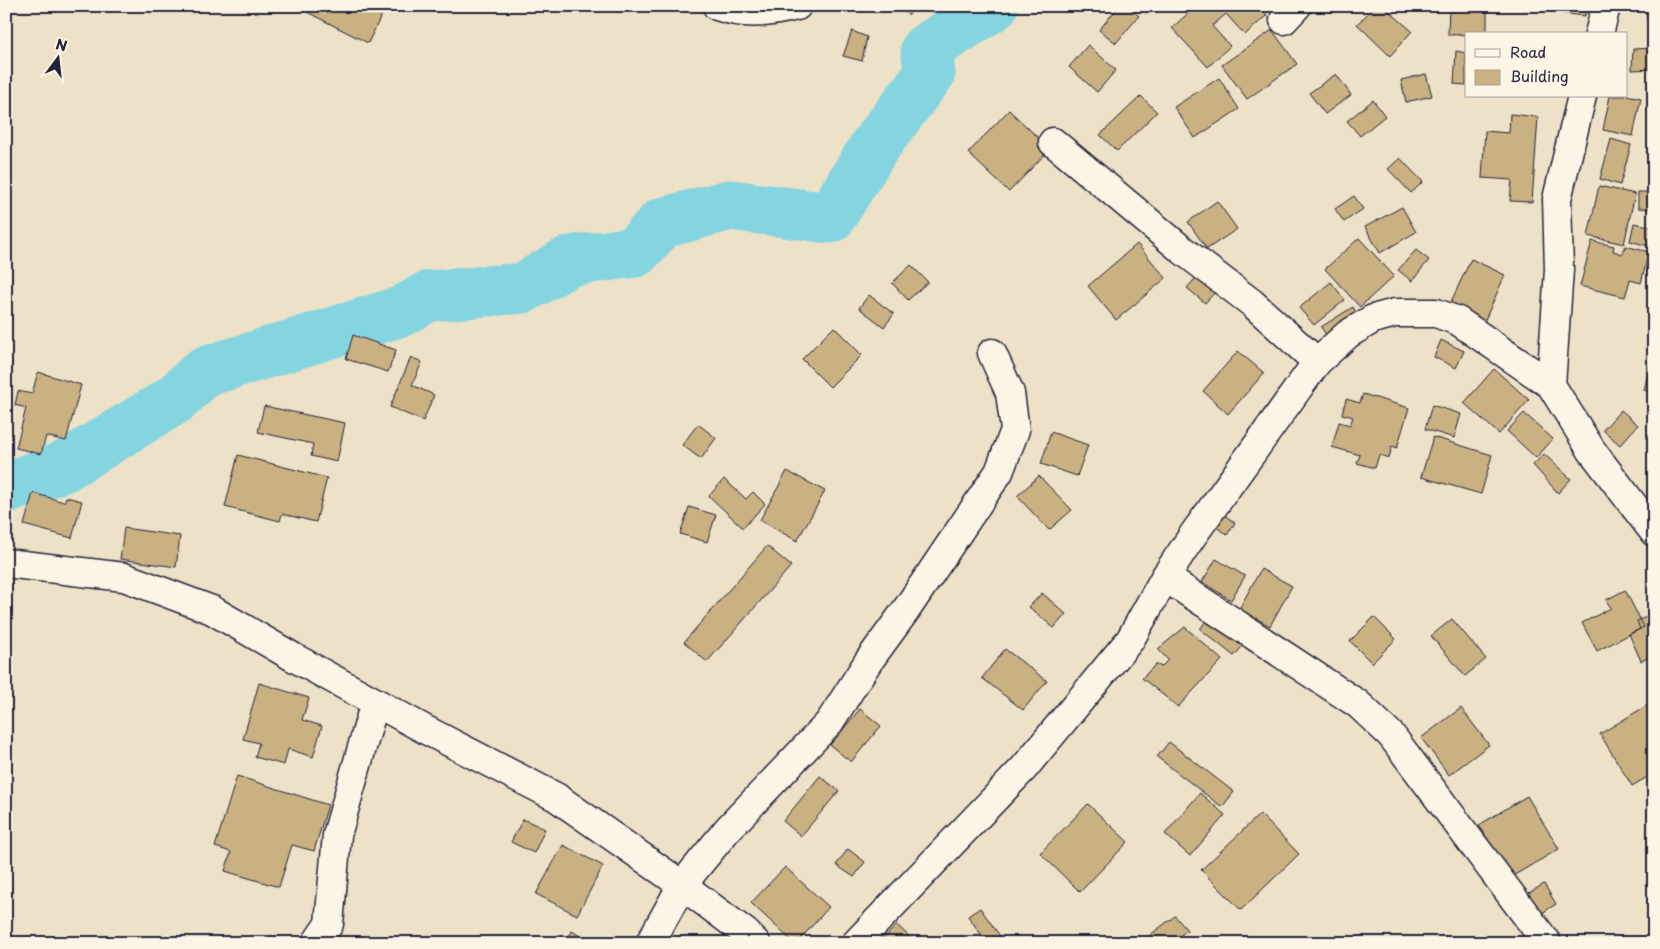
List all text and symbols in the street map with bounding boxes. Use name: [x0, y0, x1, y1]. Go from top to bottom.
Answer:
north arrow: [32, 32, 82, 82]
legend: [1465, 32, 1628, 98]
text: N: [53, 33, 70, 57]
text: Road: [1510, 40, 1546, 63]
text: Building: [1510, 64, 1569, 87]

